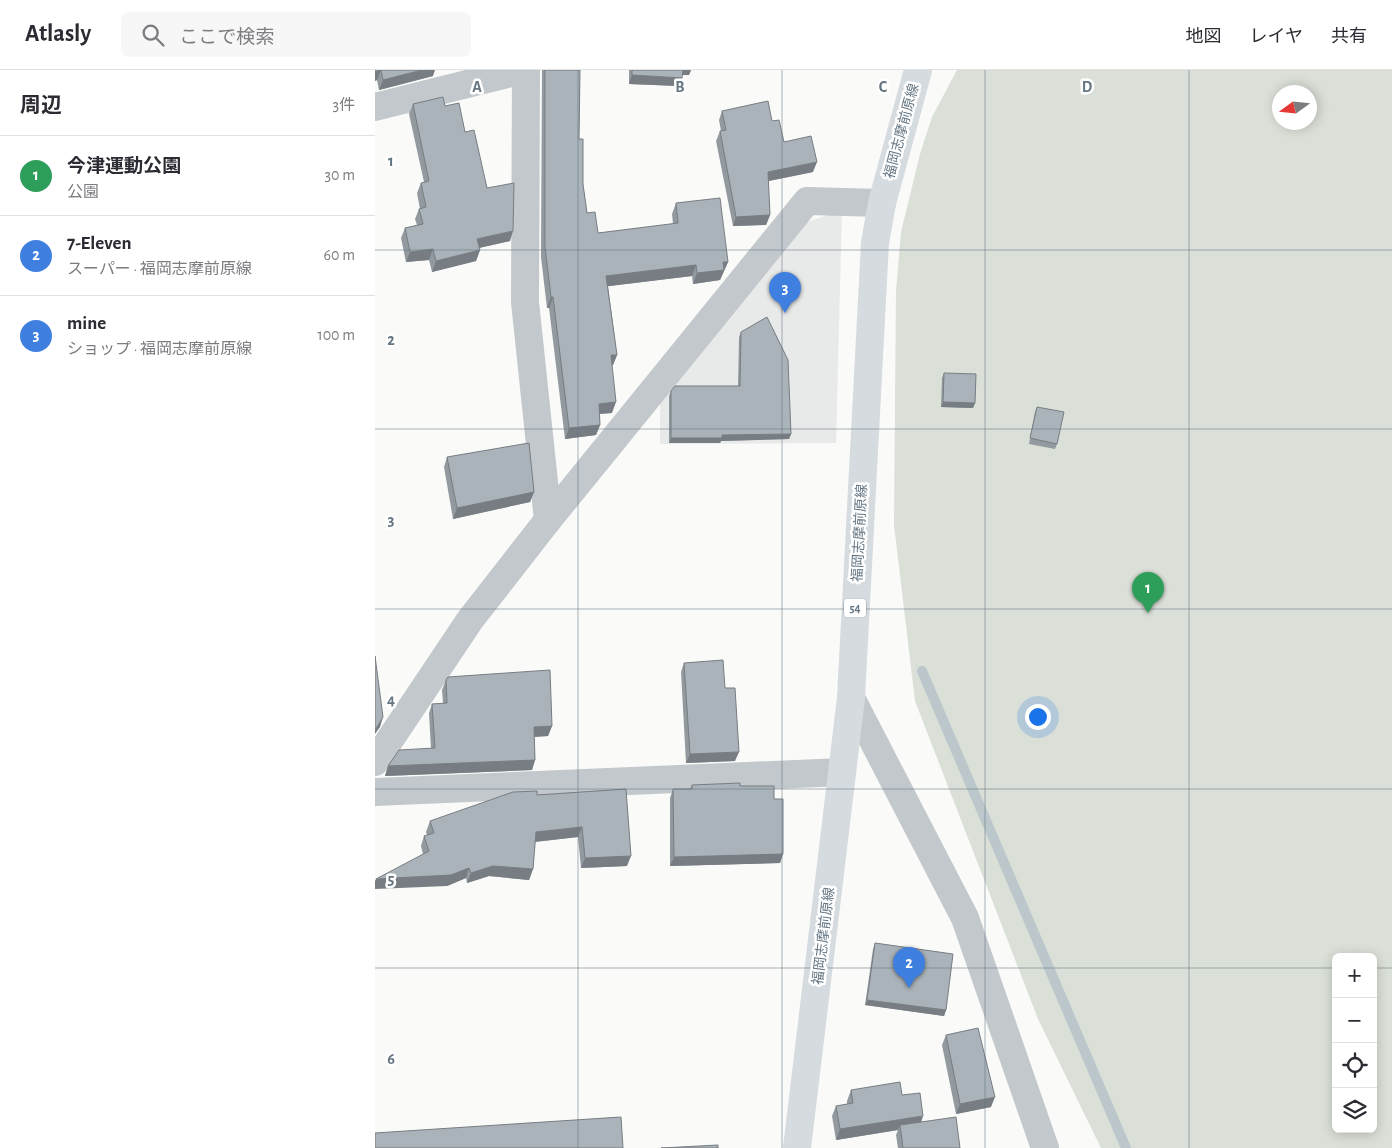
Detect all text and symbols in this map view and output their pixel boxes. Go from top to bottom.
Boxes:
search box [121,12,471,57]
icon: search [139,21,167,49]
text: Atlasly [25,22,91,46]
text: ここで検索 [179,28,274,47]
text: 地図 [1186,28,1222,46]
text: レイヤ [1250,28,1303,46]
text: 共有 [1331,28,1367,46]
text: A [472,79,482,95]
text: B [675,79,685,95]
text: C [879,79,888,95]
text: D [1082,79,1093,95]
street label: 福岡志摩前原線 [881,82,921,180]
north arrow [1272,85,1317,130]
text: 周辺 [20,95,62,116]
text: 3件 [332,97,355,113]
text: 1 [388,153,394,169]
text: 今津運動公園 [67,157,181,176]
text: 1 [33,167,39,183]
text: 30 m [325,167,355,183]
text: 公園 [67,184,99,200]
text: 7-Eleven [67,234,131,253]
text: 2 [32,247,40,263]
text: 60 m [324,247,355,263]
text: スーパー · 福岡志摩前原線 [67,261,252,277]
pin: 3 [769,272,801,313]
text: mine [67,314,106,333]
text: 3 [33,327,39,343]
text: 100 m [317,327,355,343]
text: 2 [387,332,395,348]
text: ショップ · 福岡志摩前原線 [67,341,252,357]
street label: 福岡志摩前原線 [848,484,870,582]
text: 3 [388,512,395,528]
pin: 1 [1132,572,1164,613]
road number: 54 [844,598,866,618]
text: 4 [387,692,395,708]
your location [1025,704,1051,730]
text: 5 [388,871,395,887]
street label: 福岡志摩前原線 [809,886,837,986]
pin: 2 [893,947,925,988]
map controls [1332,953,1377,1133]
button: + [1332,953,1377,998]
button: − [1332,998,1377,1043]
button: locate [1332,1043,1377,1088]
text: 6 [387,1051,395,1067]
button: layers [1332,1088,1377,1133]

